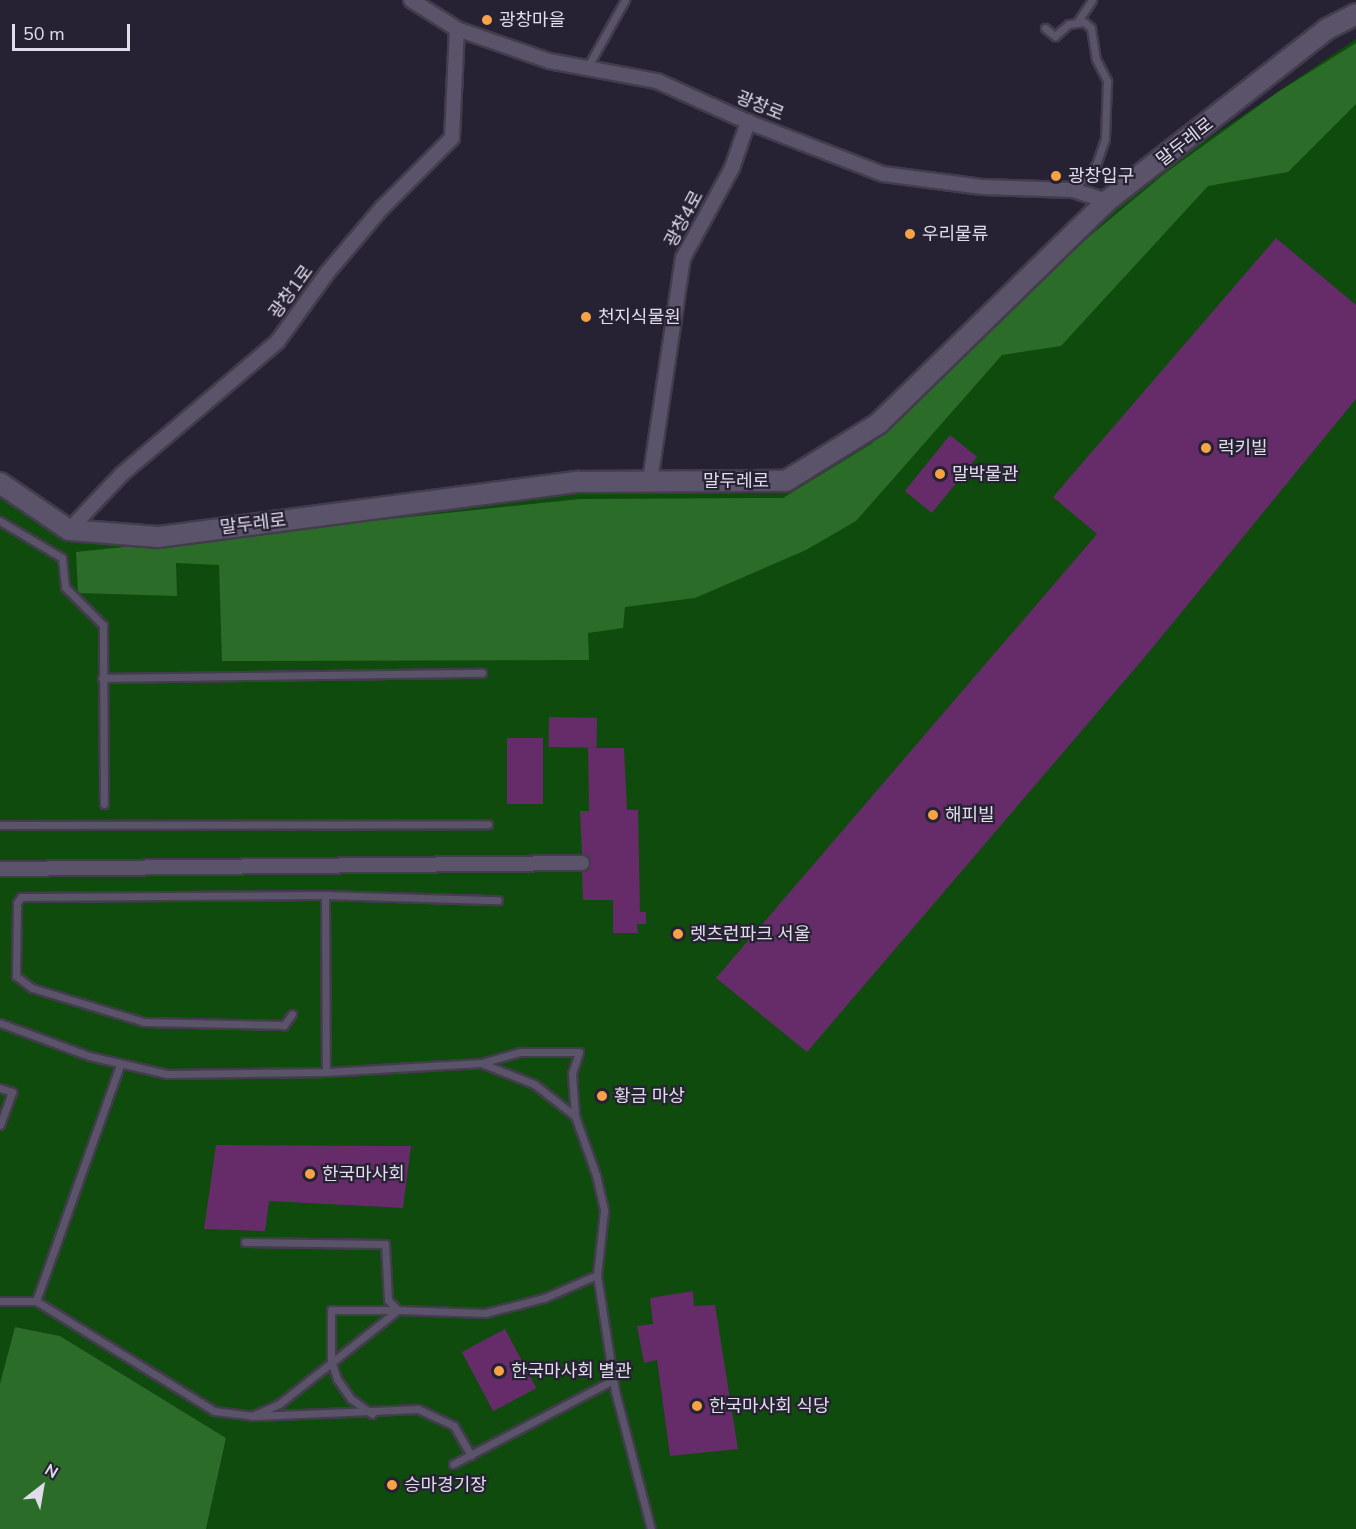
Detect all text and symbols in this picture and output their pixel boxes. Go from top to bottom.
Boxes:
place label: 광창마을 [499,9,565,31]
scale bar [15,12,134,50]
marker: 광창마을 [480,13,494,27]
text: 50 m [23,22,65,46]
street label: 광창로 [733,87,787,125]
street label: 말두레로 [1152,113,1218,171]
place label: 광창입구 [1068,165,1134,187]
marker: 광창입구 [1049,169,1063,183]
street label: 광창4로 [660,187,708,251]
place label: 우리물류 [922,223,988,245]
marker: 우리물류 [903,227,917,241]
street label: 광창1로 [264,261,318,323]
place label: 천지식물원 [598,306,681,328]
marker: 천지식물원 [579,310,593,324]
place label: 럭키빌 [1218,437,1268,459]
marker: 럭키빌 [1199,441,1213,455]
place label: 말박물관 [952,463,1018,485]
marker: 말박물관 [933,467,947,481]
street label: 말두레로 [703,470,769,492]
street label: 말두레로 [219,509,287,539]
place label: 해피빌 [945,804,995,826]
marker: 해피빌 [926,808,940,822]
place label: 렛츠런파크 서울 [690,923,811,945]
marker: 렛츠런파크 서울 [671,927,685,941]
place label: 황금 마상 [614,1085,685,1107]
marker: 황금 마상 [595,1089,609,1103]
place label: 한국마사회 [322,1163,405,1185]
marker: 한국마사회 [303,1167,317,1181]
place label: 한국마사회 별관 [511,1360,632,1382]
marker: 한국마사회 별관 [492,1364,506,1378]
place label: 한국마사회 식당 [709,1395,830,1417]
marker: 한국마사회 식당 [690,1399,704,1413]
north arrow [12,1457,72,1517]
text: N [40,1459,62,1484]
place label: 승마경기장 [404,1474,487,1496]
marker: 승마경기장 [385,1478,399,1492]

